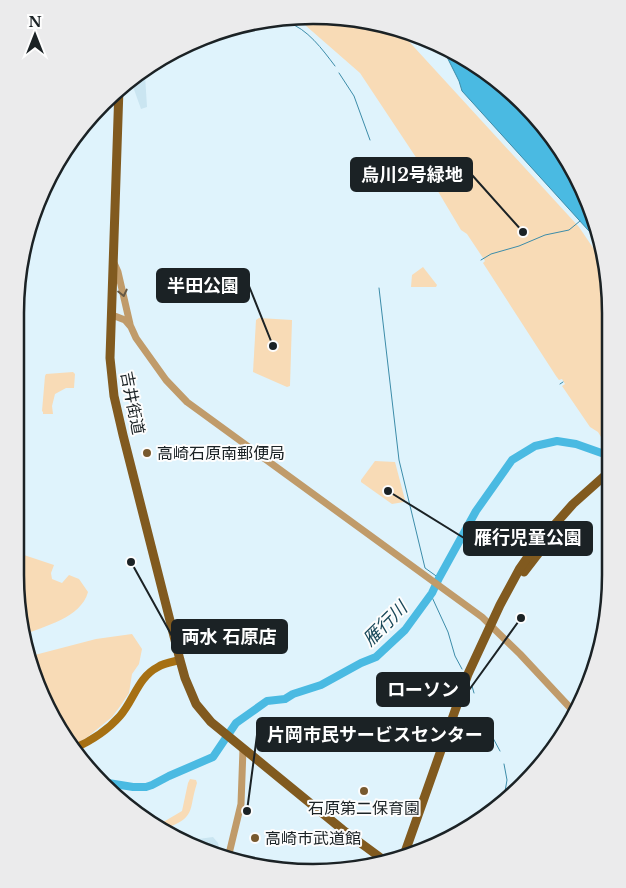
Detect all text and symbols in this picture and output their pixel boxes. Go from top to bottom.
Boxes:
north arrow [10,10,60,60]
text: N [28,13,42,31]
callout: 烏川2号緑地 [351,158,472,191]
text: 烏川2号緑地 [361,164,463,186]
callout: 半田公園 [157,269,249,302]
text: 半田公園 [167,275,239,297]
one-way arrow [117,289,128,298]
street label: 吉井街道 [117,370,149,436]
place label: 高崎石原南郵便局 [157,443,285,463]
marker: 高崎石原南郵便局 [141,447,153,459]
callout: 雁行児童公園 [464,522,592,555]
text: 雁行児童公園 [474,527,582,549]
water label: 雁行川 [358,596,413,651]
callout: 両水 石原店 [172,620,287,653]
text: 両水 石原店 [182,626,276,648]
callout: ローソン [377,673,469,706]
text: ローソン [387,679,459,701]
callout: 片岡市民サービスセンター [257,718,493,751]
text: 片岡市民サービスセンター [267,724,483,746]
marker: 石原第二保育園 [358,785,370,797]
place label: 石原第二保育園 [308,798,420,818]
place label: 高崎市武道館 [265,828,361,848]
marker: 高崎市武道館 [249,832,261,844]

